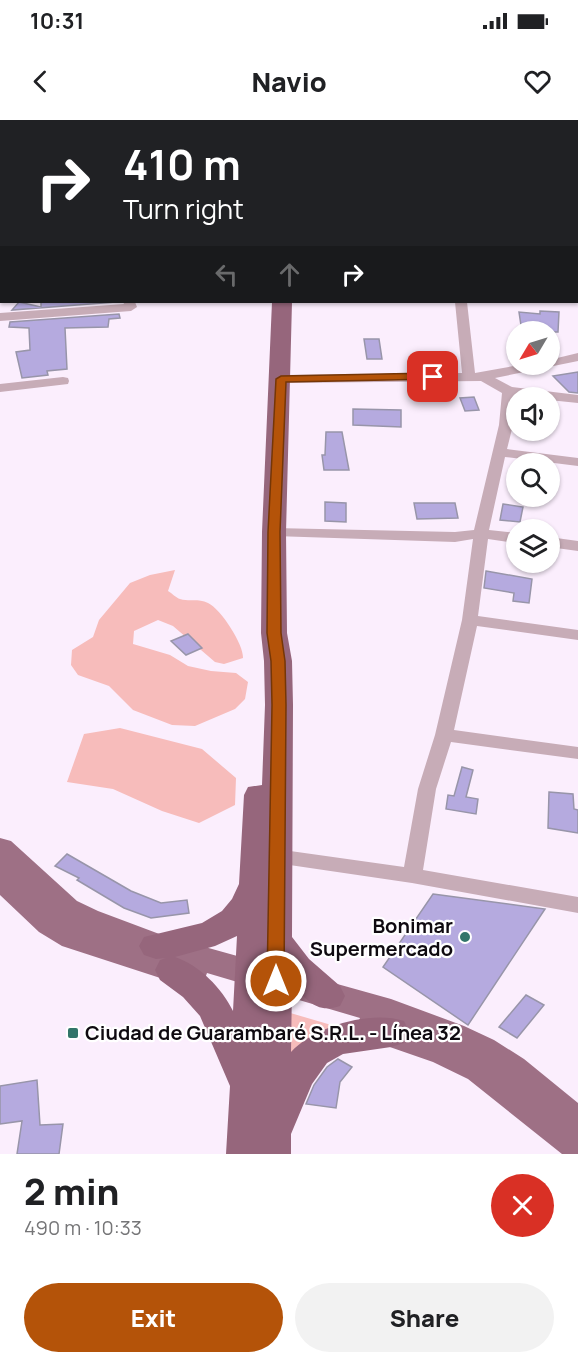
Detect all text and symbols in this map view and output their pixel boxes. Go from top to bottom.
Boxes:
text: 10:31 [30,6,84,36]
text: Navio [251,63,327,100]
icon: back [24,65,57,98]
icon: heart [521,65,554,98]
text: 410 m [123,135,241,193]
icon: right [24,144,102,222]
text: Turn right [123,190,244,227]
icon: left [210,258,243,291]
icon: ahead [273,258,306,291]
icon: right [336,258,369,291]
north arrow [506,321,560,375]
map controls [506,321,560,573]
pin [407,351,458,402]
icon: arrive [416,360,449,393]
button: sound [506,387,560,441]
button: search [506,453,560,507]
button: layers [506,519,560,573]
place label: Bonimar Supermercado [310,912,453,962]
marker: Bonimar Supermercado [458,930,472,944]
position arrow [244,949,308,1013]
place label: Ciudad de Guarambaré S.R.L. - Línea 32 [85,1019,461,1046]
marker: Ciudad de Guarambaré S.R.L. - Línea 32 [66,1026,80,1040]
text: 2 min [24,1167,119,1216]
button: close [491,1174,554,1237]
text: 490 m · 10:33 [24,1214,142,1241]
button: Exit [24,1283,283,1352]
button: Share [295,1283,554,1352]

